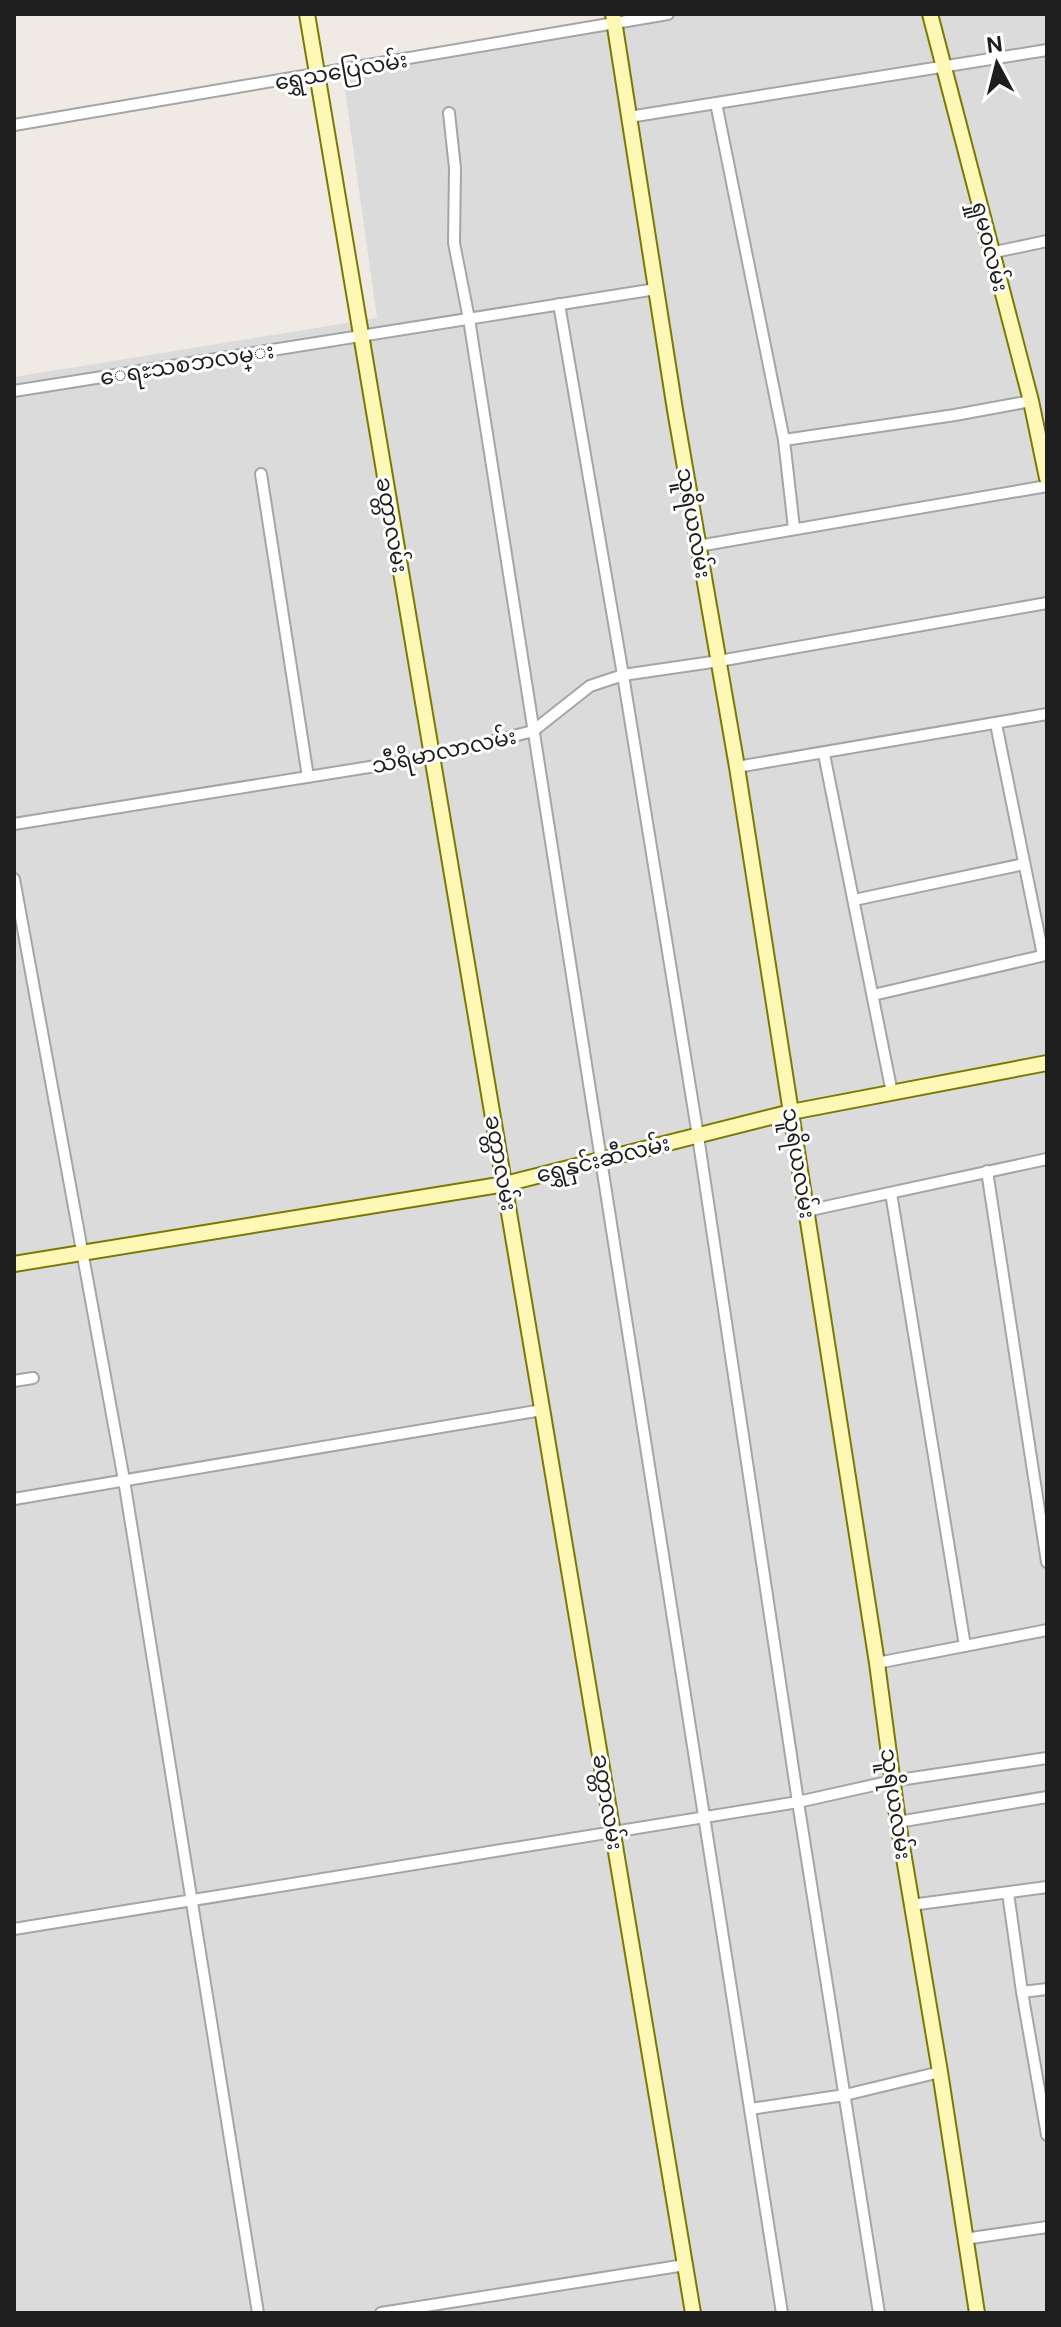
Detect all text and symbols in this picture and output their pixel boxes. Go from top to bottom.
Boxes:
north arrow [957,24,1037,104]
text: N [985,29,1004,60]
street label: ရွှေသပြေလမ်း [272,44,410,100]
street label: ရှုမဝလမ်း [962,197,1016,296]
street label: ေရႊသစၥာလမ္း [98,336,277,395]
street label: သူရိယလမ်း [667,465,719,581]
street label: ခတ္တာလမ်း [366,475,416,576]
street label: သီရိမာလာလမ်း [369,721,519,783]
street label: သူရိယလမ်း [773,1105,823,1221]
street label: ခတ္တာလမ်း [475,1113,525,1214]
street label: ရွှေနှင်းဆီလမ်း [533,1127,673,1193]
street label: သူရိယလမ်း [871,1746,919,1862]
street label: ခတ္တာလမ်း [583,1752,631,1853]

